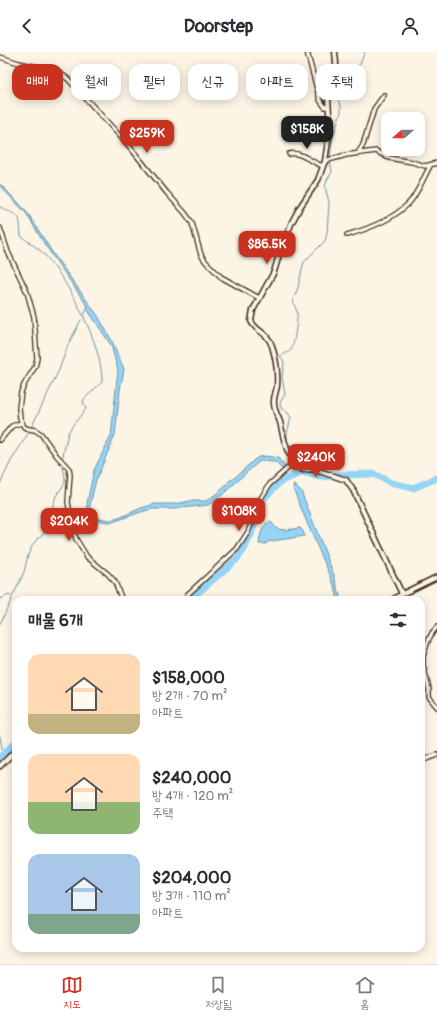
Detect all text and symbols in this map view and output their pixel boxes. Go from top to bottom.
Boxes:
icon: back [16,15,38,37]
text: Doorstep [184,15,253,38]
icon: person [399,15,421,37]
chip: 매매 [12,64,63,100]
chip: 월세 [71,64,121,100]
chip: 필터 [129,64,180,100]
chip: 신규 [188,64,238,100]
chip: 아파트 [246,64,308,100]
chip: 주택 [316,64,366,100]
north arrow [381,112,425,156]
map controls [381,112,425,156]
pin: $158K [279,116,335,150]
pin: $259K [119,120,175,154]
text: $158K [290,121,324,137]
text: $259K [129,125,165,141]
pin: $86.5K [234,231,300,265]
text: $86.5K [248,236,286,252]
pin: $240K [288,444,344,478]
text: $240K [297,449,335,465]
pin: $108K [211,498,267,532]
text: $108K [221,503,257,519]
pin: $204K [41,508,97,542]
text: $204K [50,513,88,529]
icon: filters [387,609,409,631]
text: 매물 6개 [28,610,83,631]
text: $158,000 [152,667,225,688]
icon: home [60,670,108,718]
text: 방 2개 · 70 m² [152,688,227,704]
text: 아파트 [152,705,183,721]
text: $240,000 [152,767,231,788]
icon: home [60,770,108,818]
text: 방 4개 · 120 m² [152,788,233,804]
text: 주택 [152,805,173,821]
text: $204,000 [152,867,231,888]
icon: home [60,870,108,918]
text: 방 3개 · 110 m² [152,888,231,904]
text: 아파트 [152,905,183,921]
tab: 지도 [61,974,83,1012]
tab: 저장됨 [205,974,232,1012]
tab: 홈 [354,974,376,1012]

